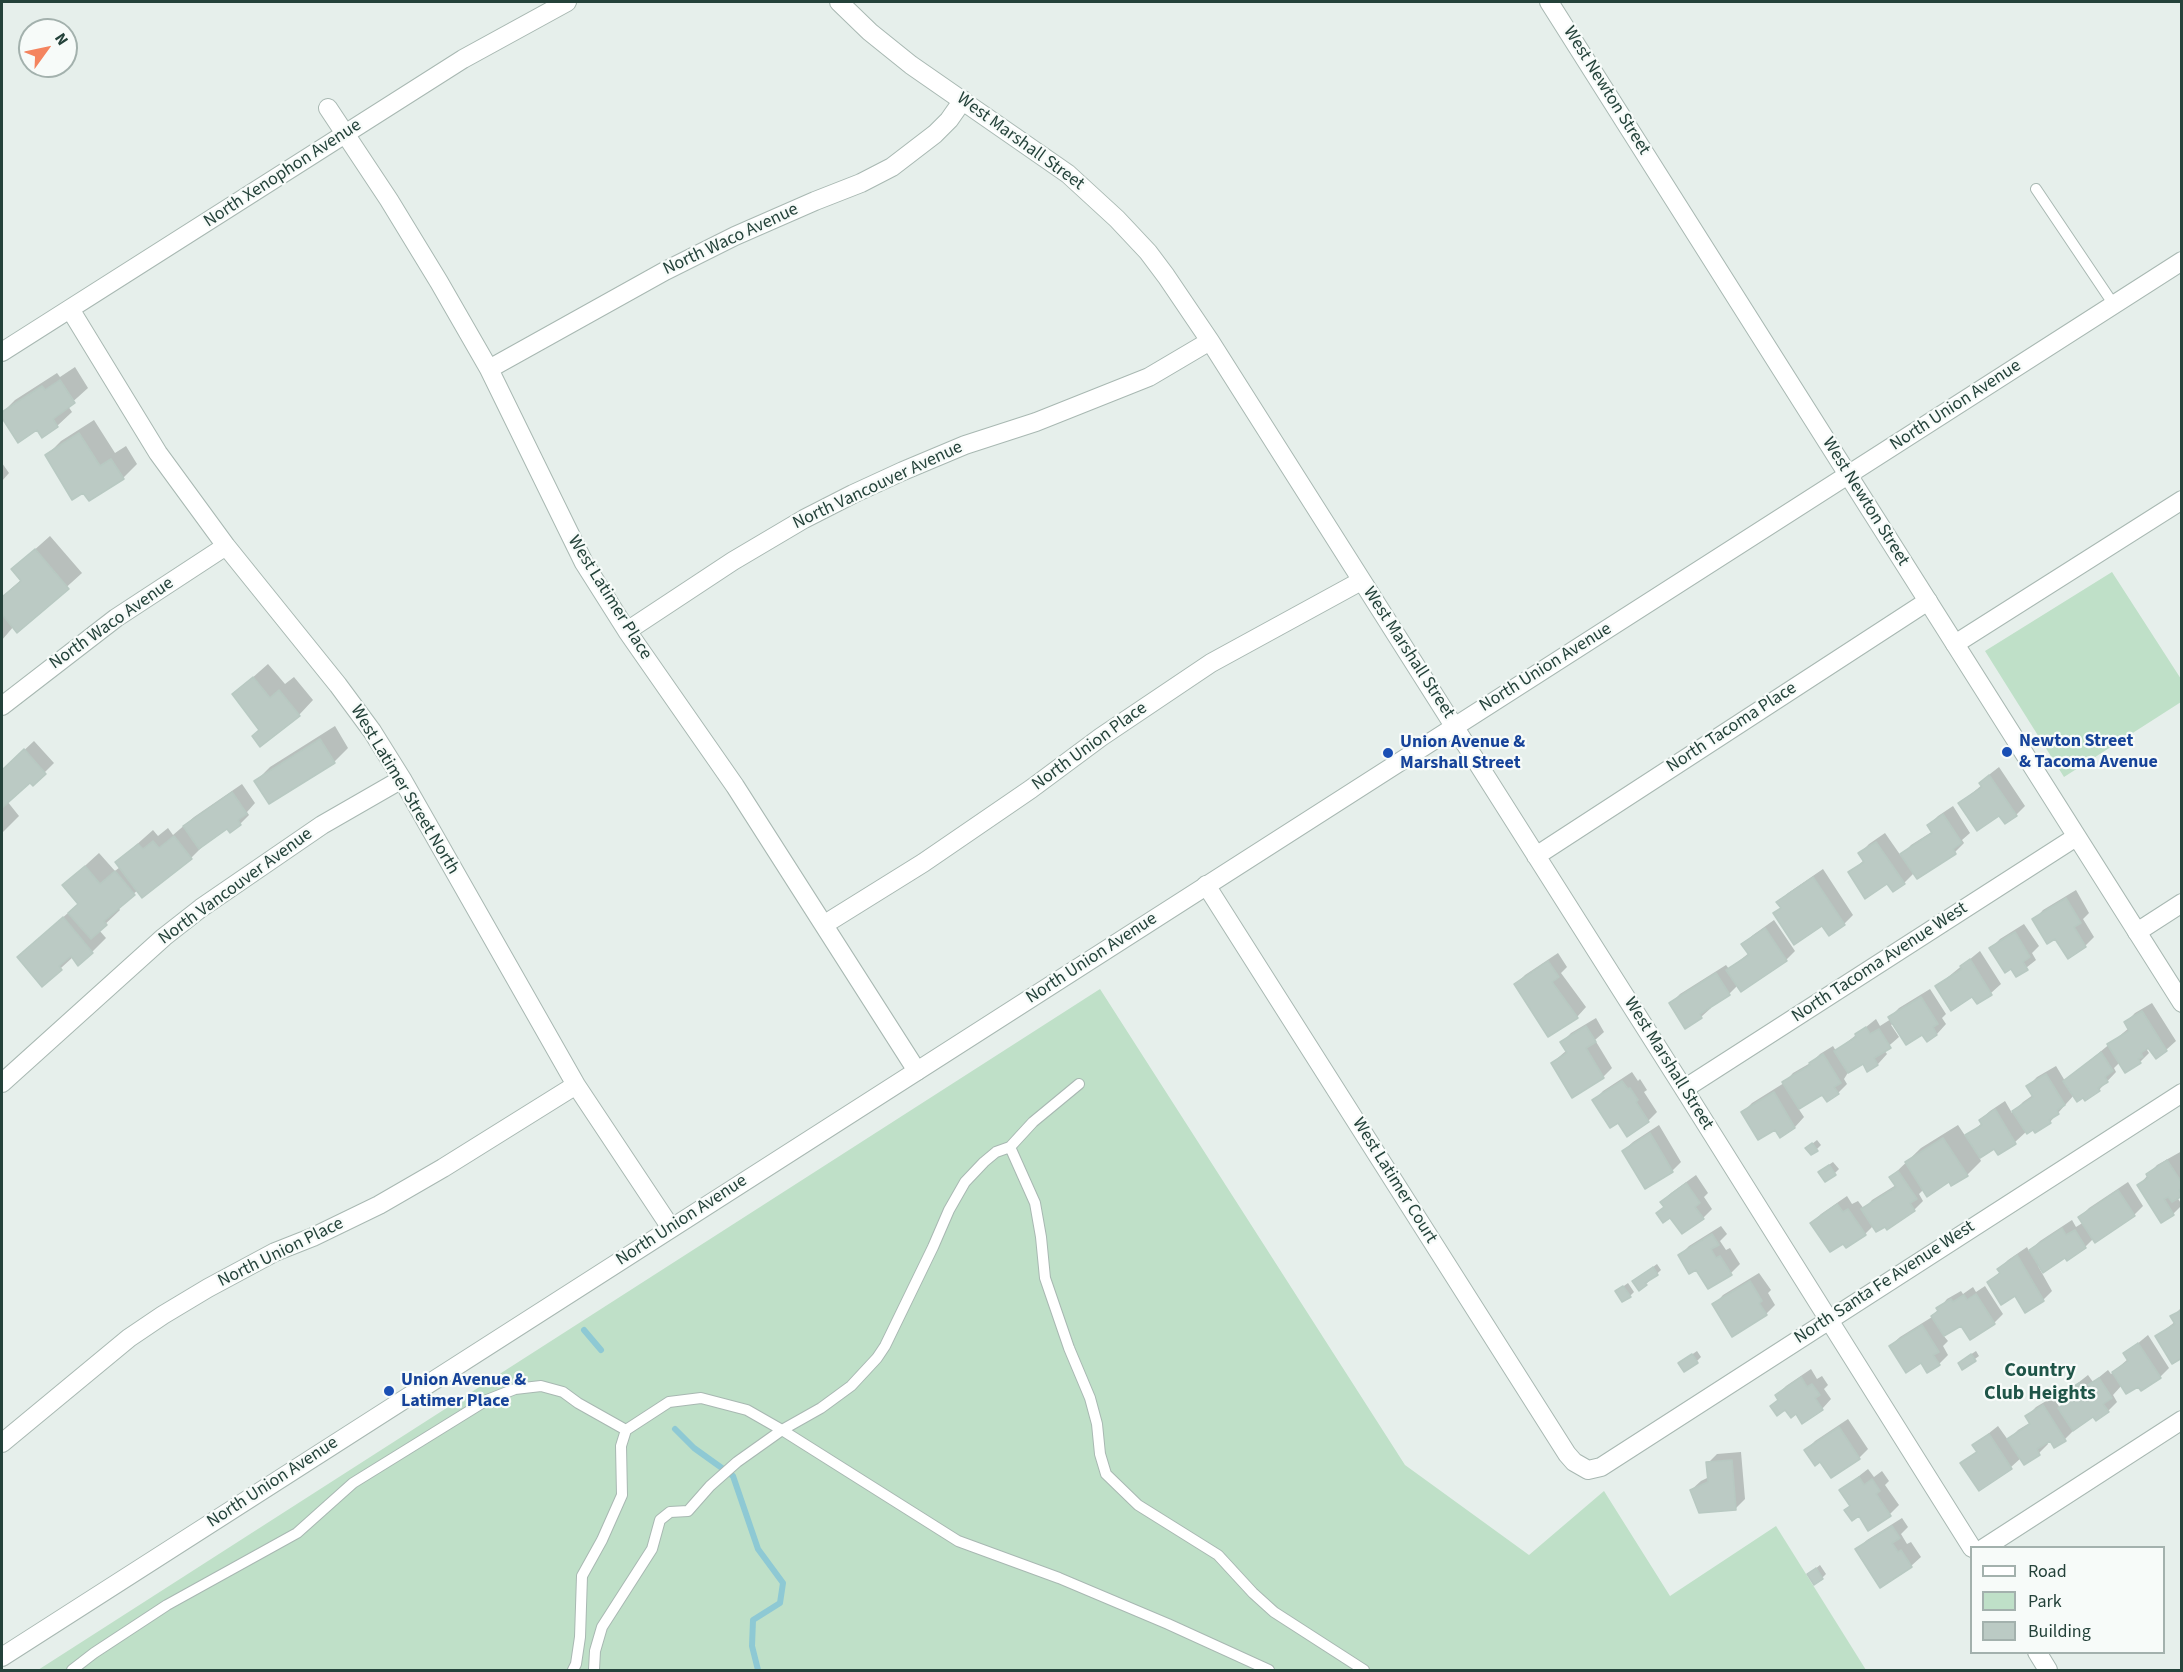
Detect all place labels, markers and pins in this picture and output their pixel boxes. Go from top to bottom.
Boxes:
place label: Newton Street & Tacoma Avenue [2019,731,2158,774]
place label: Union Avenue & Marshall Street [1400,732,1525,774]
marker: Newton Street & Tacoma Avenue [2000,745,2014,759]
marker: Union Avenue & Marshall Street [1381,746,1395,760]
place label: Union Avenue & Latimer Place [401,1370,526,1412]
marker: Union Avenue & Latimer Place [382,1384,396,1398]

